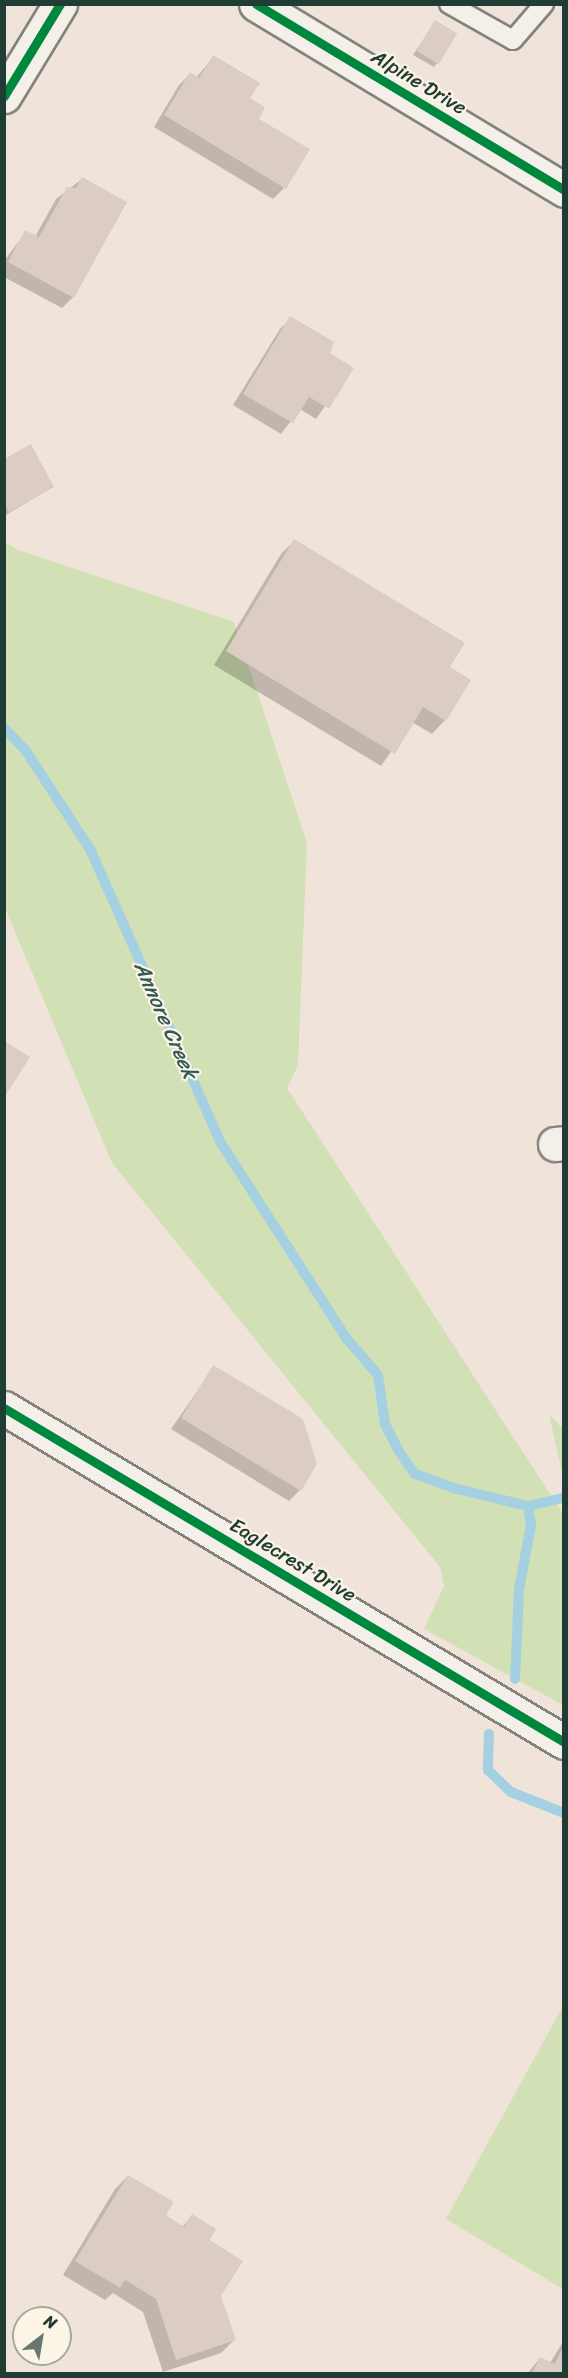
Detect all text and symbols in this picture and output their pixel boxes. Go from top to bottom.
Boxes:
street label: Alpine Drive [367,44,471,120]
water label: Annore Creek [129,957,203,1083]
street label: Eaglecrest Drive [226,1513,360,1607]
north arrow [12,2306,72,2366]
text: N [38,2307,63,2337]

